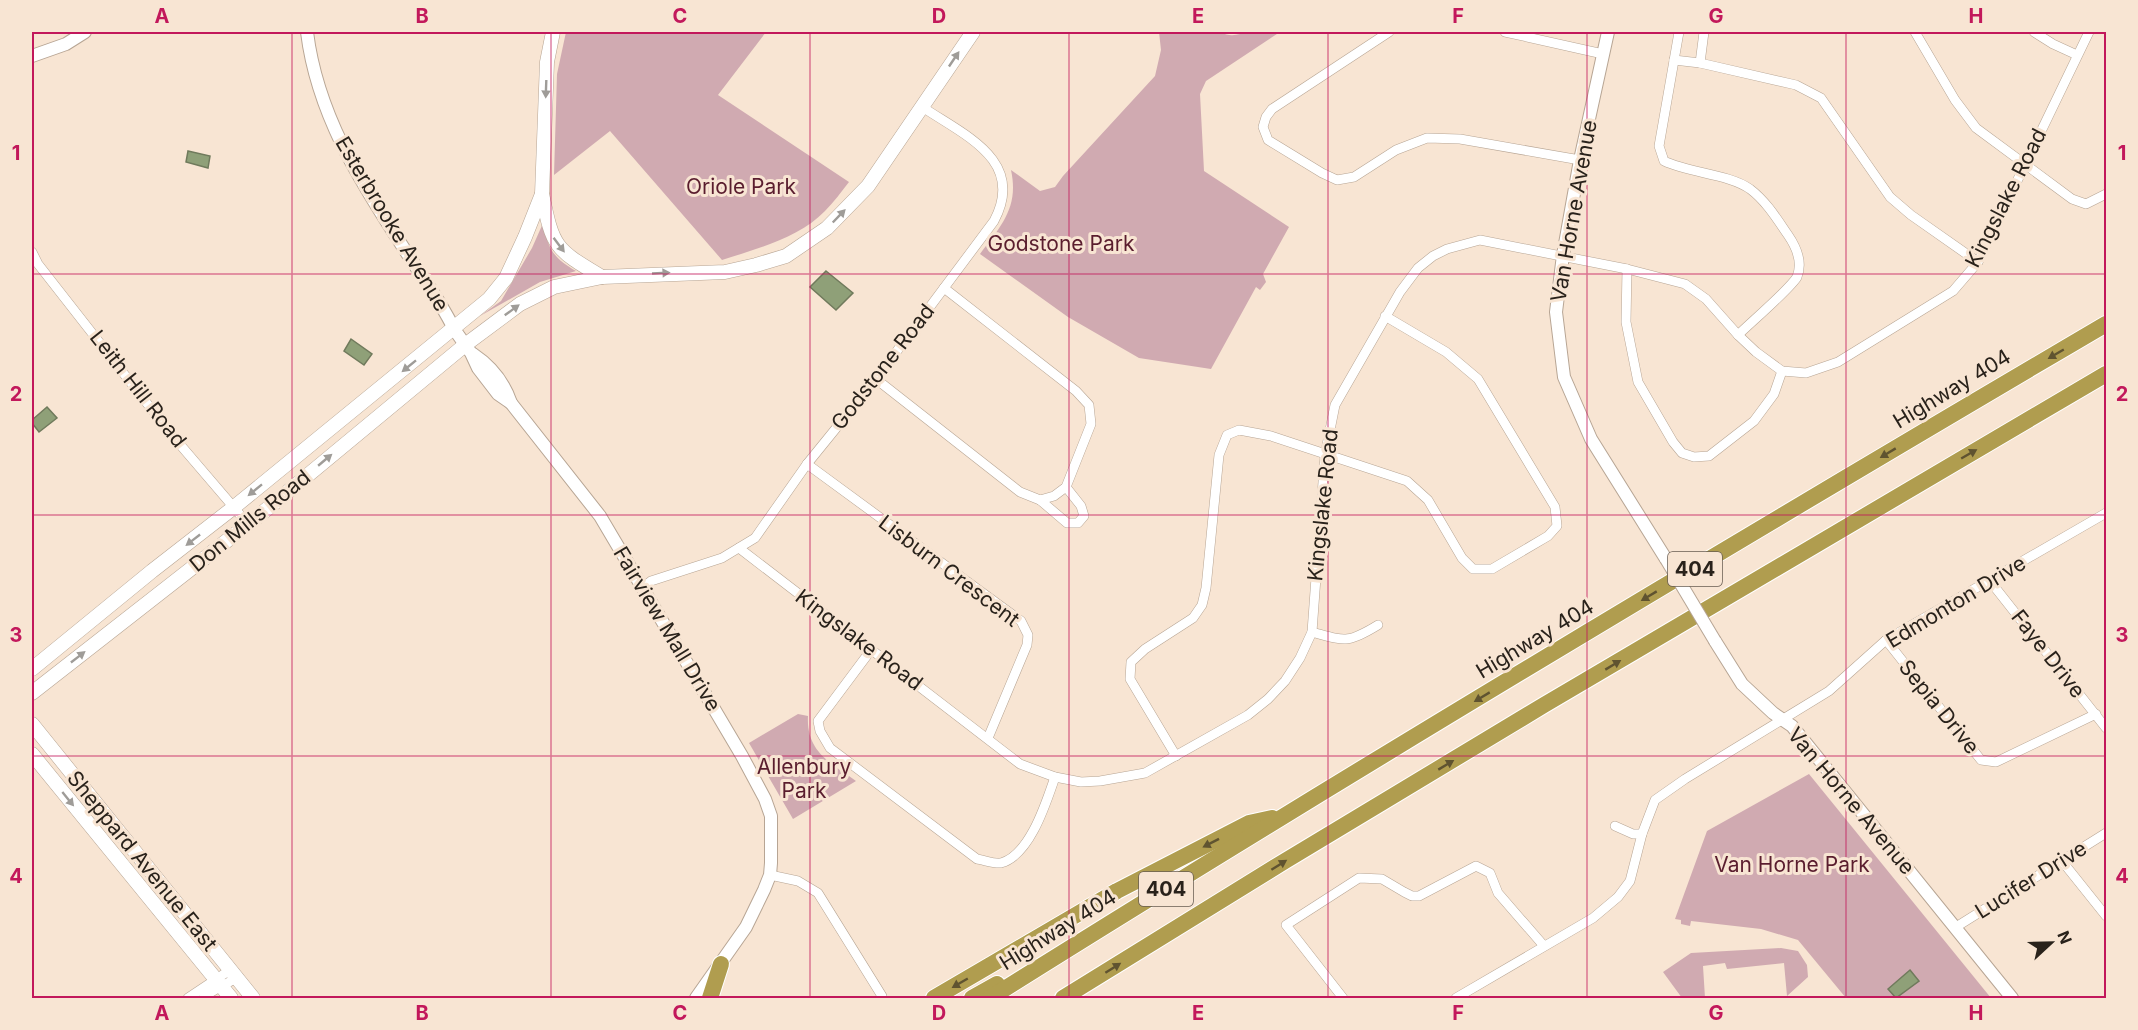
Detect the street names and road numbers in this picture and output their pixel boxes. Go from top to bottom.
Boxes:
street label: Van Horne Avenue [1545,118,1602,304]
street label: Kingslake Road [1960,124,2051,271]
street label: Esterbrooke Avenue [330,132,454,316]
street label: Godstone Road [826,299,939,435]
street label: Leith Hill Road [85,325,192,452]
street label: Highway 404 [1888,344,2015,433]
street label: Kingslake Road [1302,428,1343,582]
street label: Don Mills Road [184,464,315,577]
street label: Lisburn Crescent [874,510,1025,632]
street label: Fairview Mall Drive [608,542,727,716]
street label: Edmonton Drive [1881,550,2030,653]
road number: 404 [1668,552,1722,586]
street label: Kingslake Road [791,584,928,696]
street label: Highway 404 [1471,594,1598,683]
street label: Faye Drive [2006,605,2091,703]
street label: Sepia Drive [1894,655,1985,759]
street label: Van Horne Avenue [1783,722,1920,879]
street label: Sheppard Avenue East [62,766,223,956]
street label: Lucifer Drive [1970,835,2091,924]
road number: 404 [1139,872,1193,906]
street label: Highway 404 [995,884,1121,975]

